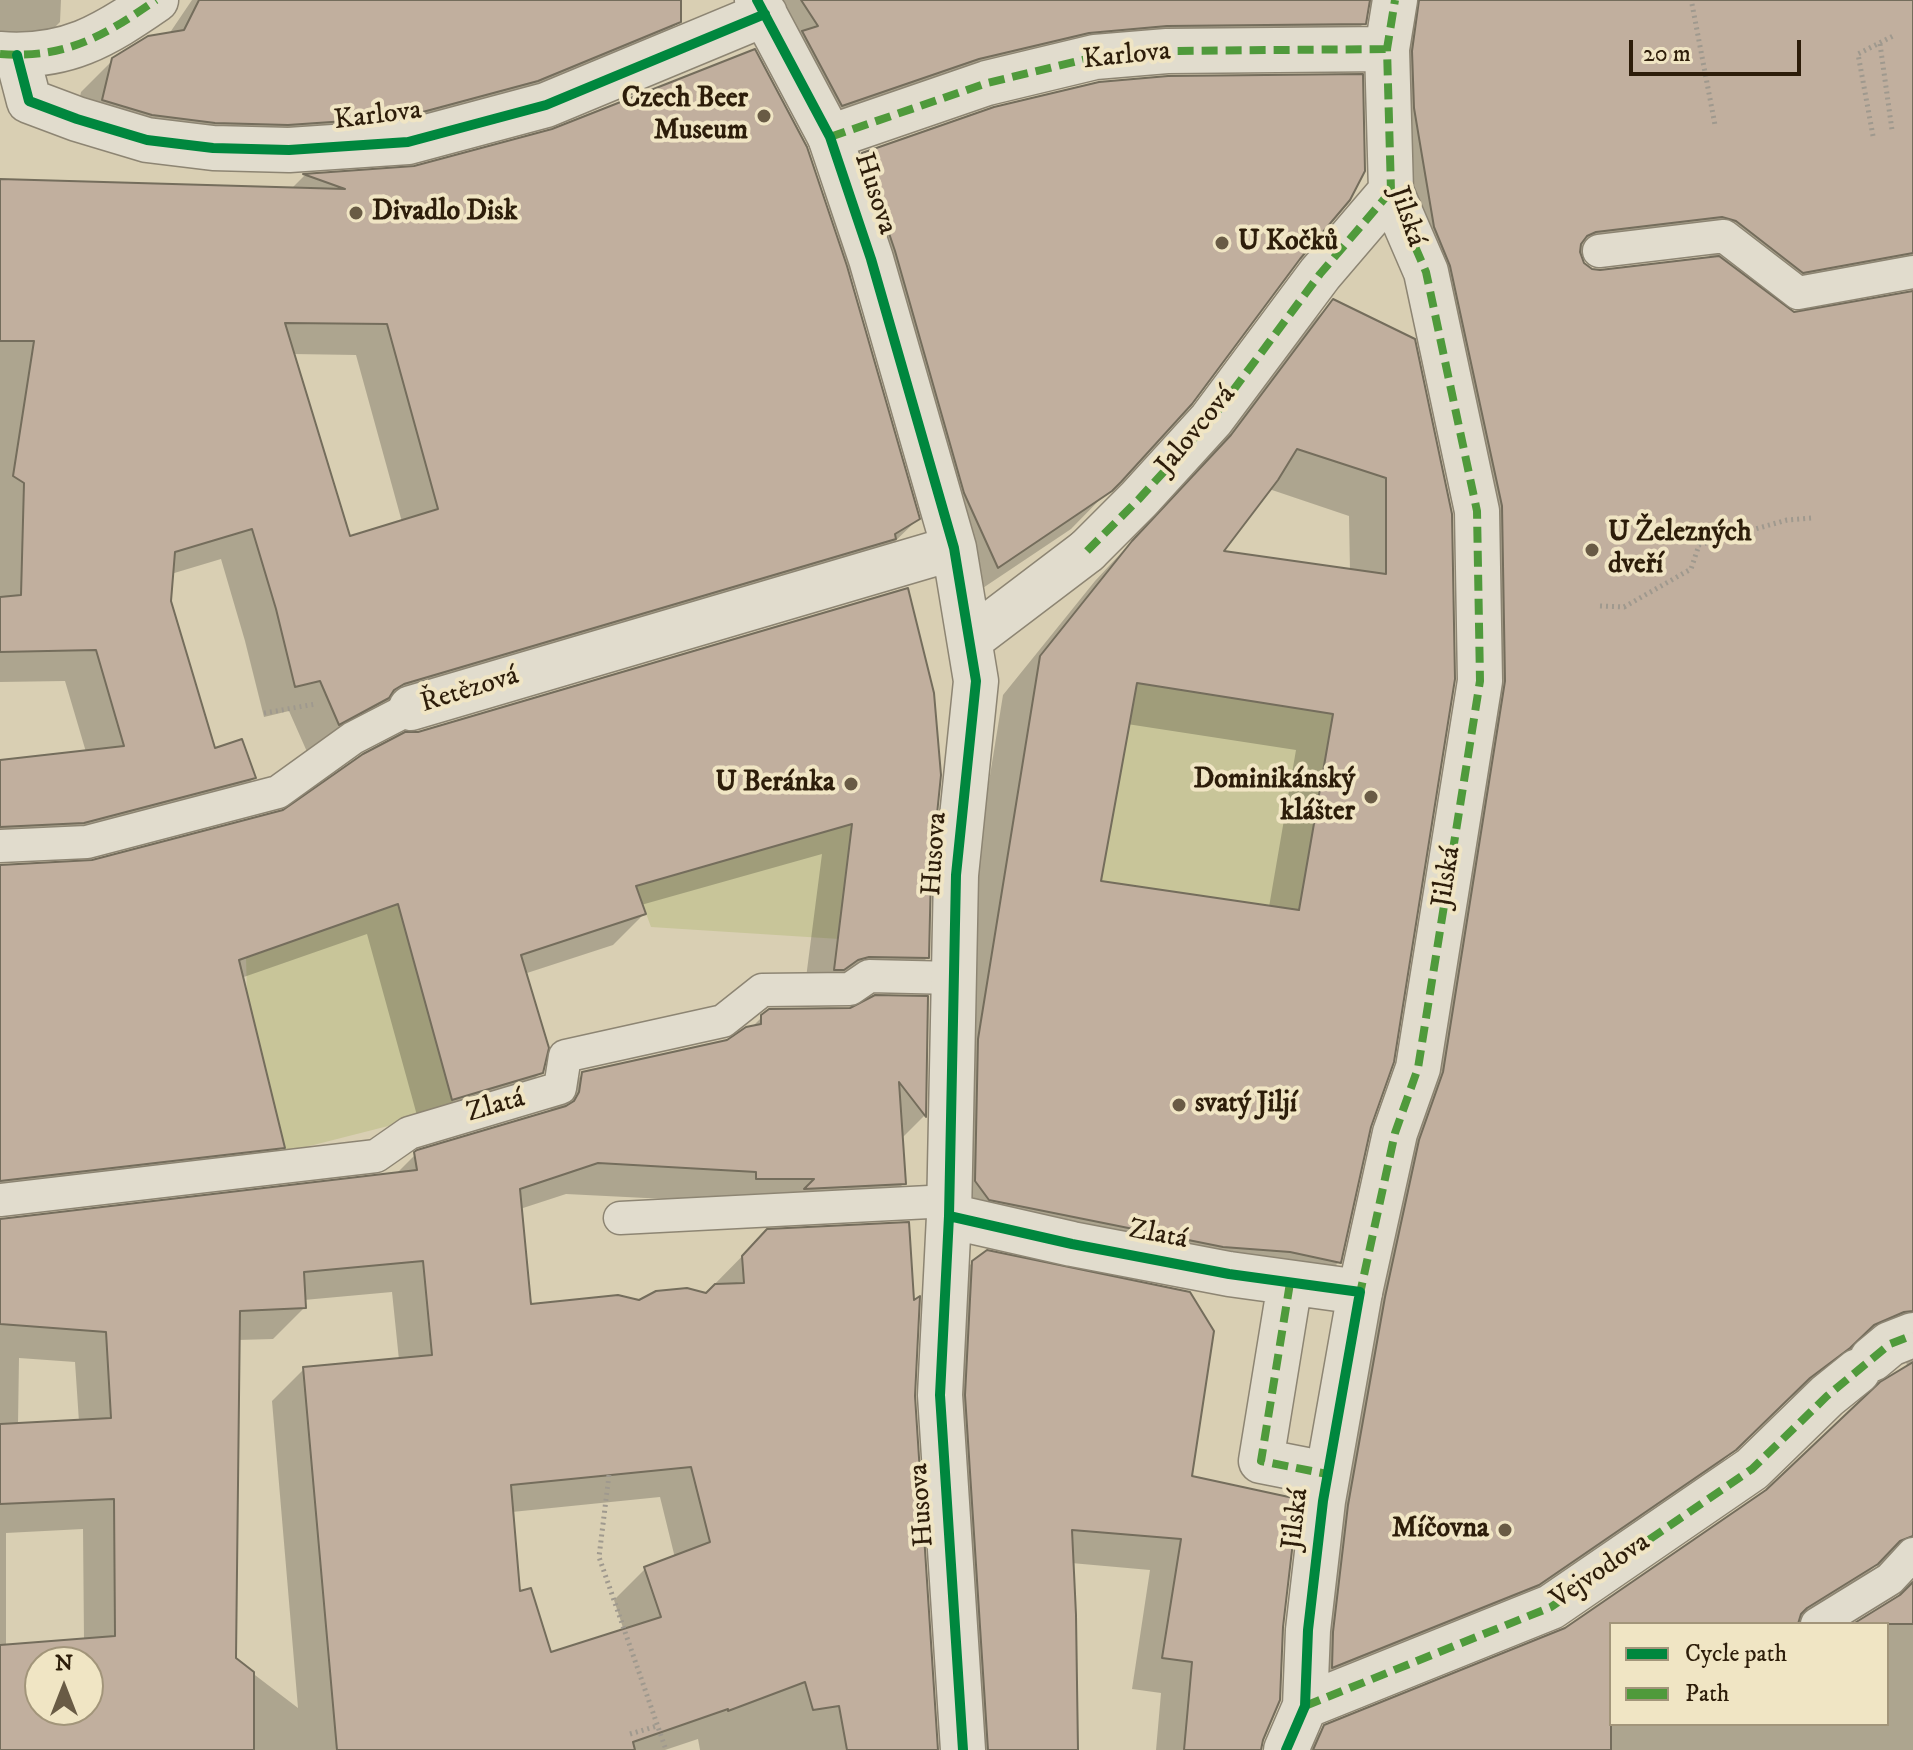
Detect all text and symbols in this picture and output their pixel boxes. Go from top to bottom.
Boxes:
scale bar [1633,24,1805,74]
street label: Karlova [1081,36,1173,78]
text: 20 m [1643,39,1691,69]
place label: Czech Beer Museum [622,83,748,149]
street label: Karlova [332,95,424,139]
marker: Czech Beer Museum [755,107,773,125]
street label: Husova [845,149,903,239]
street label: Jilská [1380,183,1432,251]
place label: Divadlo Disk [372,196,518,230]
marker: Divadlo Disk [347,204,365,222]
place label: U Kočků [1238,226,1338,260]
marker: U Kočků [1213,234,1231,252]
street label: Jalovcová [1150,379,1244,483]
place label: U Železných dveří [1608,517,1752,583]
marker: U Železných dveří [1583,541,1601,559]
street label: Řetězová [417,660,523,722]
place label: Dominikánský klášter [1193,764,1355,830]
place label: U Beránka [715,767,835,801]
marker: U Beránka [842,775,860,793]
marker: Dominikánský klášter [1362,788,1380,806]
street label: Husova [916,811,956,897]
street label: Jilská [1427,844,1469,910]
street label: Zlatá [463,1083,529,1131]
place label: svatý Jiljí [1195,1088,1297,1122]
marker: svatý Jiljí [1170,1096,1188,1114]
street label: Zlatá [1126,1214,1190,1258]
street label: Husova [903,1462,943,1548]
street label: Jilská [1277,1487,1317,1551]
place label: Míčovna [1392,1513,1489,1547]
marker: Míčovna [1496,1521,1514,1539]
street label: Vejvodova [1545,1527,1657,1617]
legend [1609,1622,1889,1726]
text: Cycle path [1685,1639,1787,1669]
north arrow [24,1646,104,1726]
text: N [55,1650,73,1677]
text: Path [1685,1679,1729,1709]

